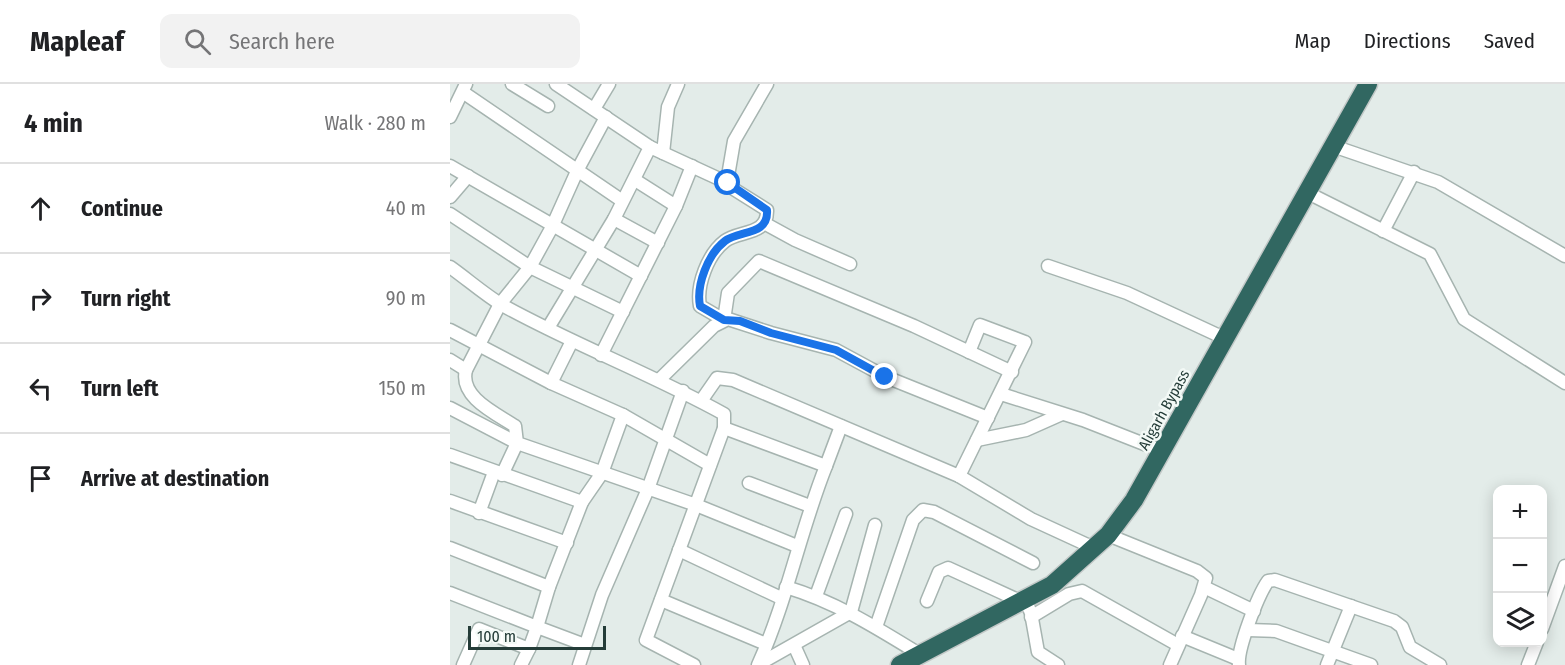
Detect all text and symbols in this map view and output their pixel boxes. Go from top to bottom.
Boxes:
search box [160,14,580,68]
text: Mapleaf [30,25,124,58]
icon: search [181,25,214,58]
text: Search here [229,28,335,55]
text: Map [1294,28,1331,54]
text: Directions [1364,28,1451,54]
text: Saved [1484,28,1535,54]
text: 4 min [24,108,83,139]
text: Walk · 280 m [324,111,426,135]
route start [714,169,740,195]
icon: ahead [24,192,57,225]
text: Continue [81,195,163,222]
text: 40 m [386,196,426,220]
icon: right [24,282,57,315]
text: Turn right [81,285,170,312]
text: 90 m [386,286,426,310]
route end [871,363,897,389]
street label: Aligarh Bypass [1135,367,1193,453]
icon: left [24,372,57,405]
text: Turn left [81,375,159,402]
text: 150 m [379,376,426,400]
icon: arrive [24,462,57,495]
text: Arrive at destination [81,465,269,492]
map controls [1493,485,1547,647]
button: + [1493,485,1547,539]
button: − [1493,539,1547,593]
button: layers [1493,593,1547,647]
scale bar [468,623,606,650]
text: 100 m [477,627,516,646]

